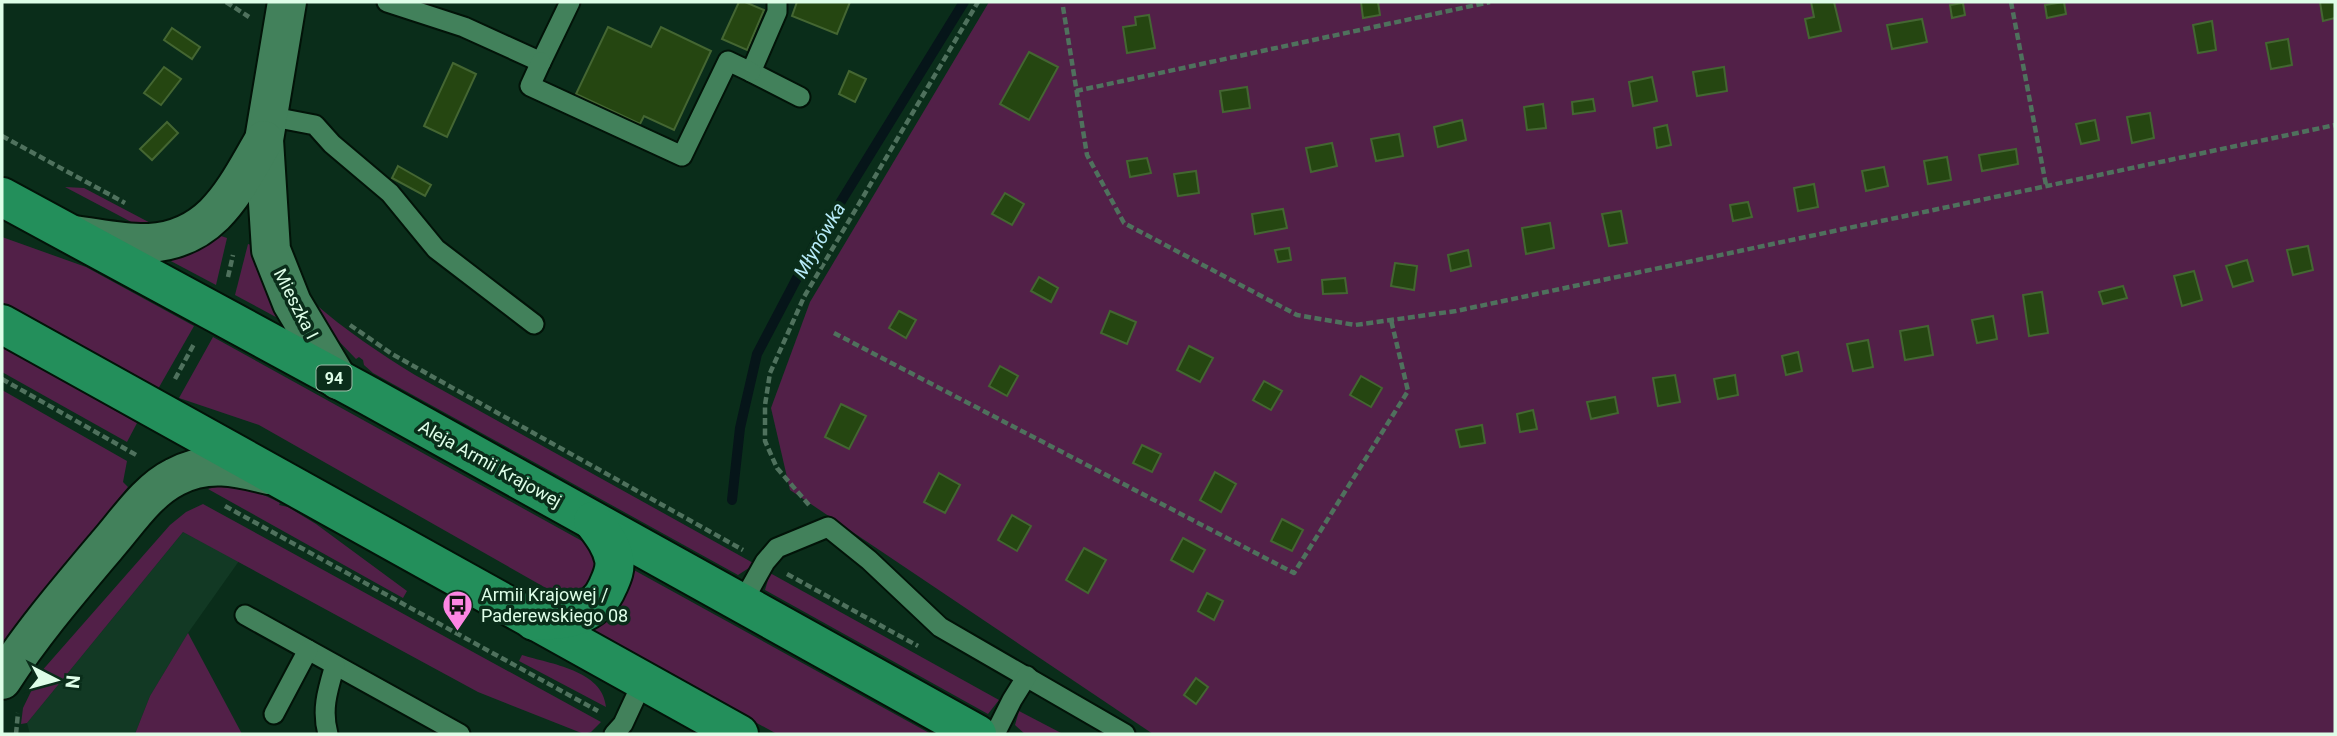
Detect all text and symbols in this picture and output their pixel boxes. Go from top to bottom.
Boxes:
water label: Młynówka [789,198,850,282]
street label: Mieszka I [270,265,323,342]
road number: 94 [316,366,352,390]
street label: Aleja Armii Krajowej [415,416,565,511]
place label: Armii Krajowej / Paderewskiego 08 [481,584,628,626]
bus stop icon: Armii Krajowej / Paderewskiego 08 [441,588,475,632]
north arrow [21,645,91,715]
text: N [60,674,85,690]

